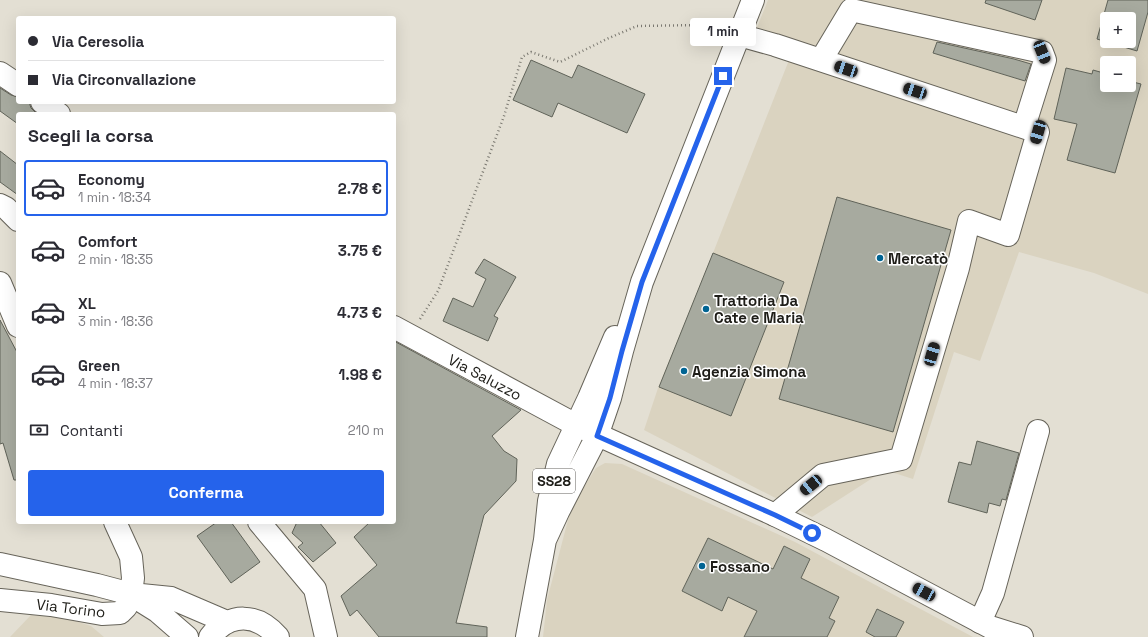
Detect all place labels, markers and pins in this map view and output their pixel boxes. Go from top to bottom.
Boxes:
place label: Mercatò [888,249,948,268]
marker: Mercatò [875,253,885,263]
place label: Trattoria Da Cate e Maria [714,291,804,327]
marker: Trattoria Da Cate e Maria [701,304,711,314]
place label: Agenzia Simona [692,362,807,381]
marker: Agenzia Simona [679,366,689,376]
place label: Fossano [710,557,770,576]
marker: Fossano [697,561,707,571]

